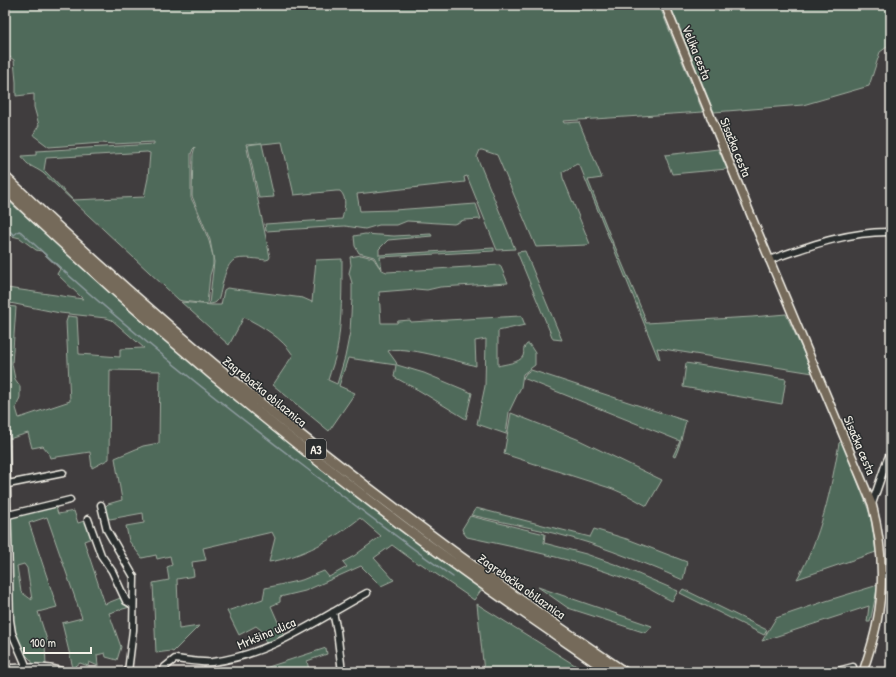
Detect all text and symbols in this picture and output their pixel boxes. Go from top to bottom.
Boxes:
street label: Velika cesta [678,22,716,82]
street label: Sisačka cesta [716,115,756,179]
street label: Zagrebačka obilaznica [219,352,311,430]
street label: Sisačka cesta [840,413,880,477]
road number: A3 [306,439,326,459]
street label: Zagrebačka obilaznica [475,549,569,623]
street label: Mrkšina ulica [234,613,298,653]
scale bar [24,629,91,655]
text: 100 m [30,634,56,651]

